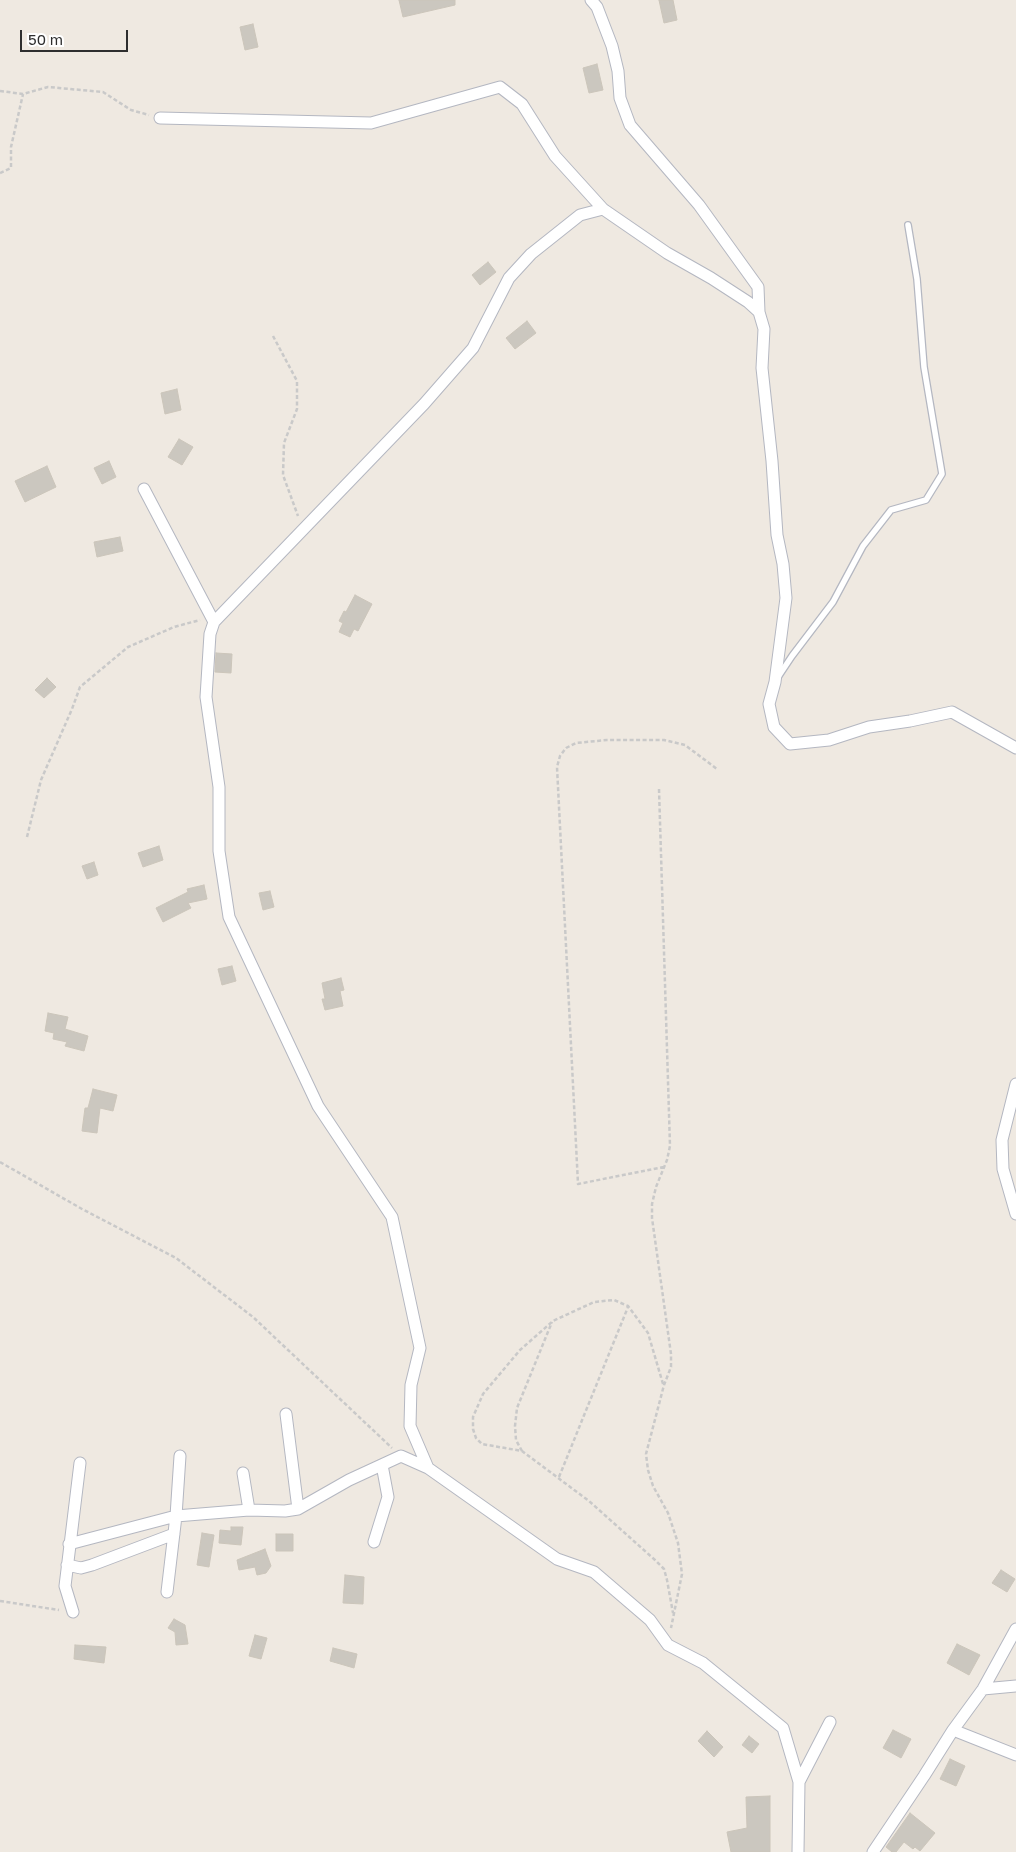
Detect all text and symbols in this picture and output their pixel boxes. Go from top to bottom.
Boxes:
scale bar [22,20,130,52]
text: 50 m [28,30,63,48]

